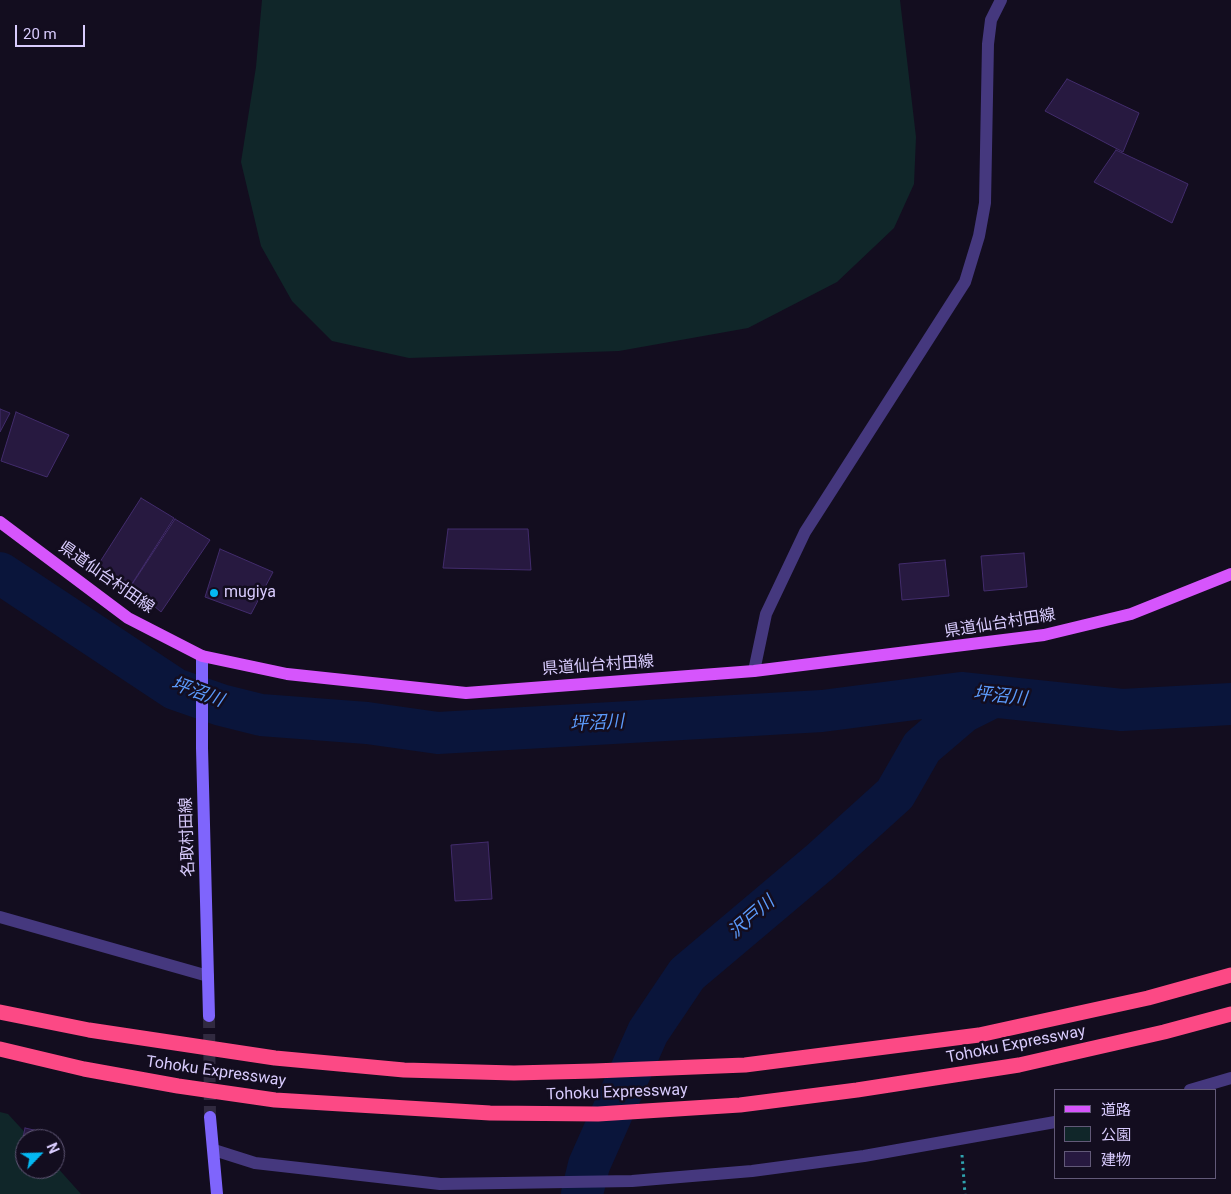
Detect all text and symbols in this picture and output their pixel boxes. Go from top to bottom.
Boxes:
scale bar [18,15,88,47]
text: 20 m [23,25,57,43]
street label: 県道仙台村田線 [55,538,157,618]
place label: mugiya [224,583,276,603]
marker: mugiya [208,587,220,599]
street label: 県道仙台村田線 [943,606,1057,642]
street label: 県道仙台村田線 [541,653,655,679]
water label: 坪沼川 [168,674,226,712]
water label: 坪沼川 [972,683,1028,711]
water label: 坪沼川 [569,712,625,736]
street label: 名取村田線 [177,797,199,877]
water label: 沢戸川 [725,892,779,944]
street label: Tohoku Expressway [945,1022,1087,1068]
street label: Tohoku Expressway [145,1053,287,1091]
street label: Tohoku Expressway [546,1081,688,1105]
legend [1054,1089,1216,1179]
text: 道路 [1101,1101,1131,1119]
text: 公園 [1101,1126,1131,1144]
north arrow [15,1129,65,1179]
text: N [43,1141,62,1156]
text: 建物 [1101,1151,1131,1169]

